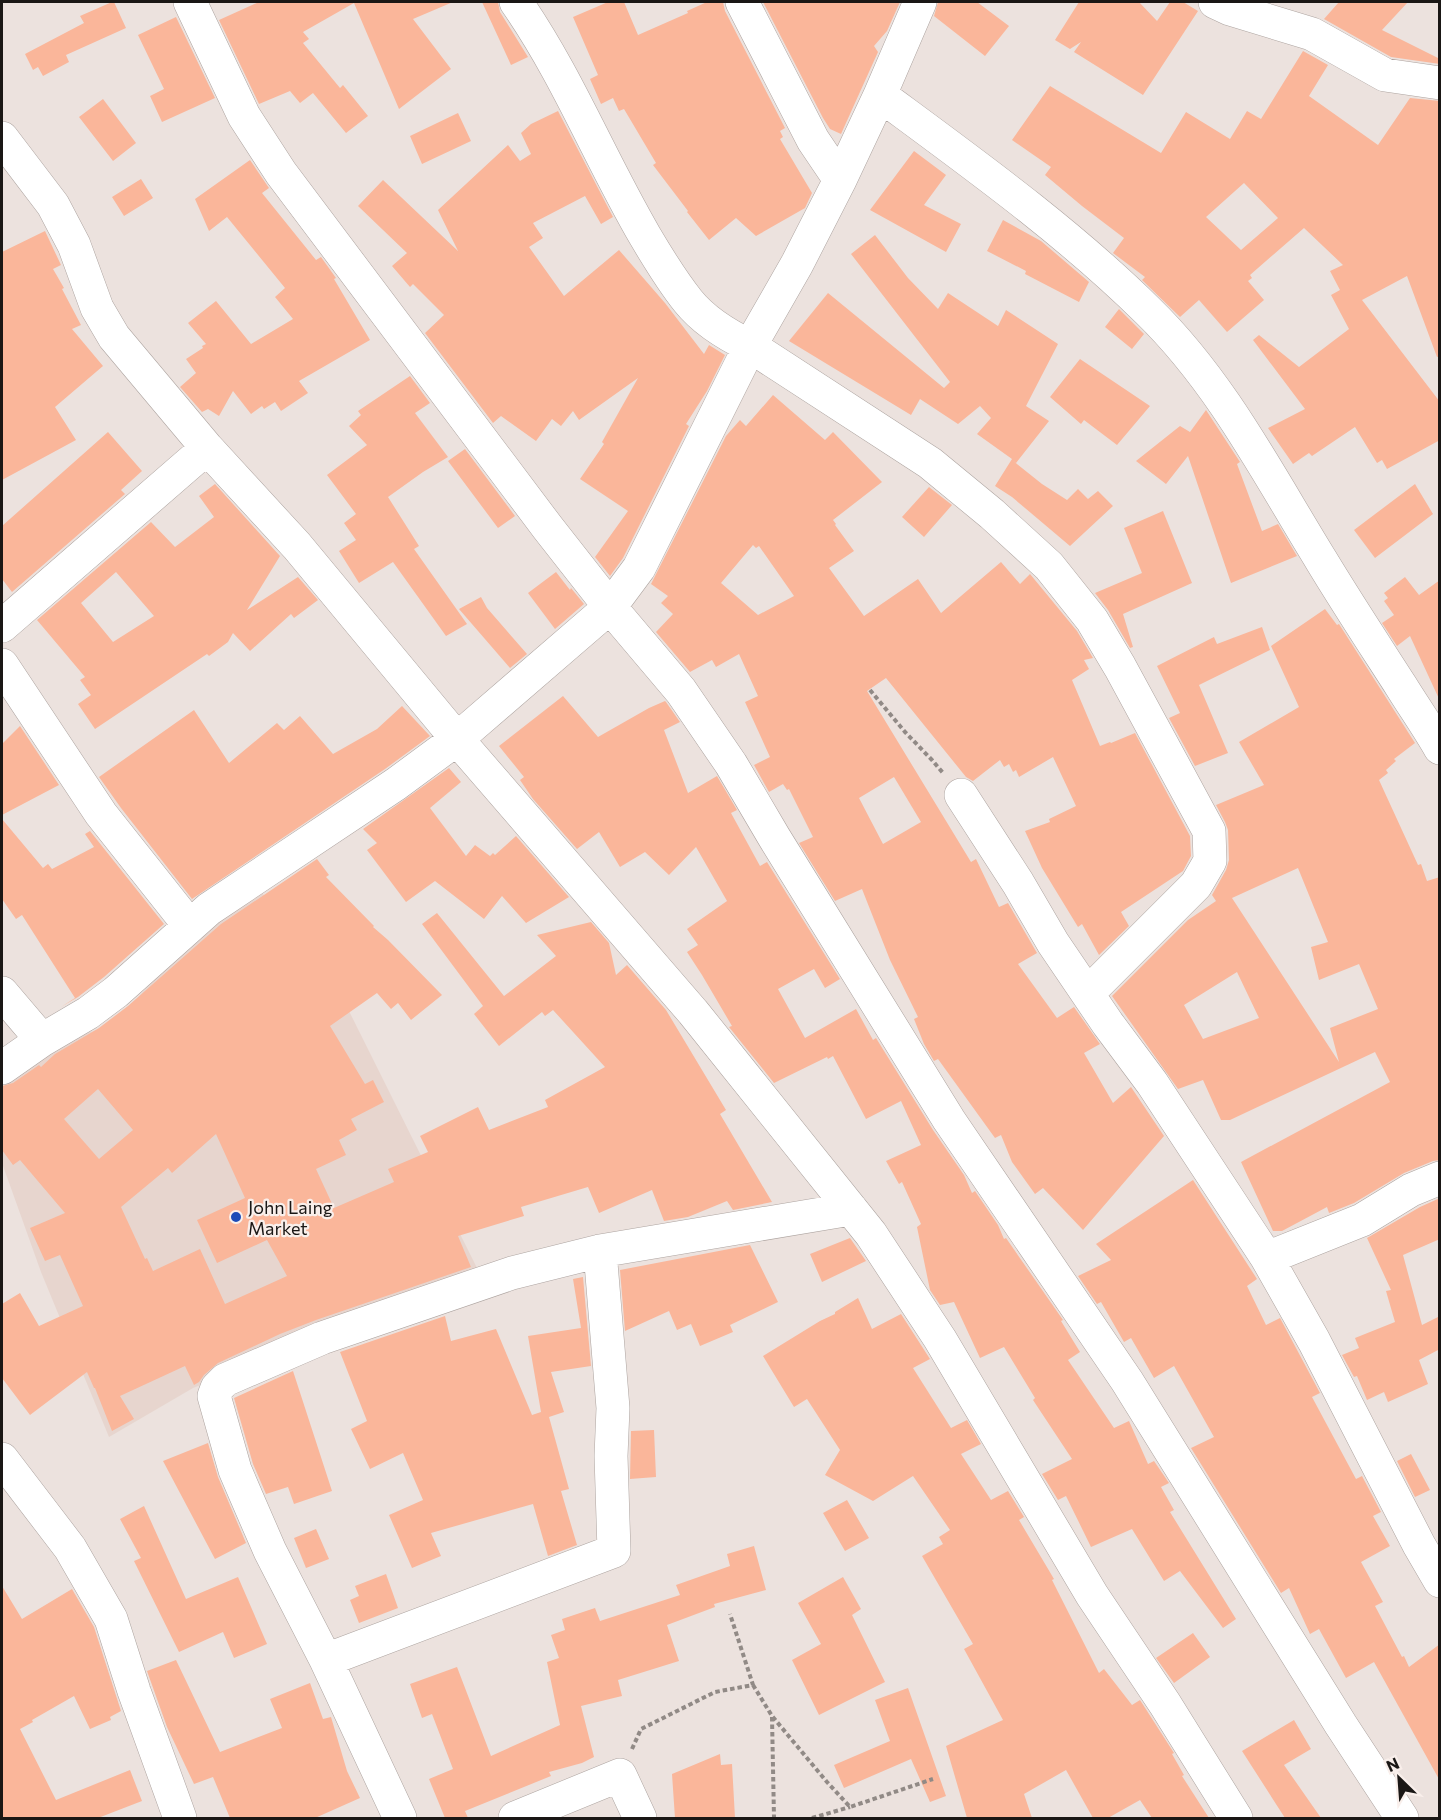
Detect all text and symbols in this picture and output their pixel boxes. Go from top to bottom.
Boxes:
place label: John Laing Market [248,1196,333,1239]
marker: John Laing Market [229,1210,243,1224]
north arrow [1369,1748,1429,1808]
text: N [1383,1753,1402,1775]

